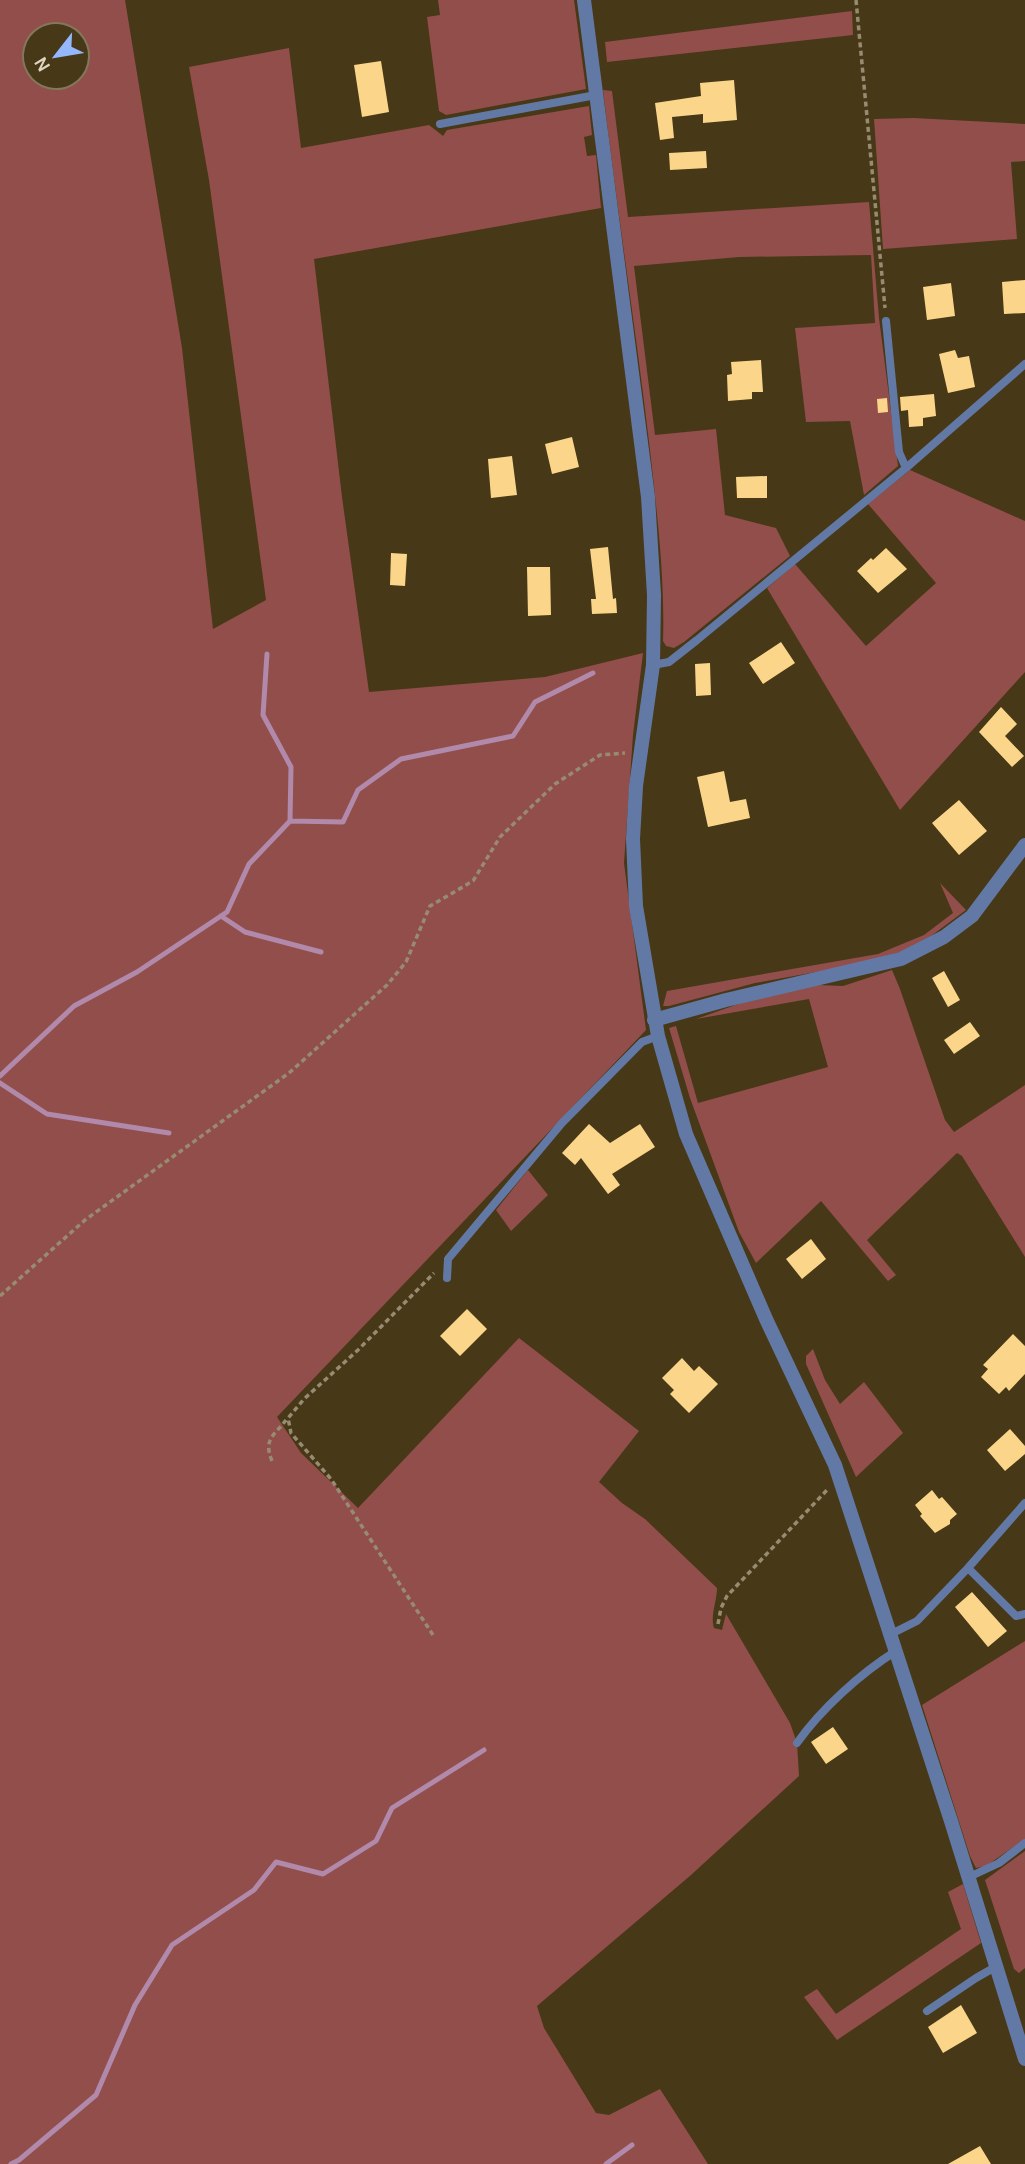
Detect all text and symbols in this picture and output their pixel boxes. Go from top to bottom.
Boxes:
north arrow [21,21,91,91]
text: N [29,53,55,76]

